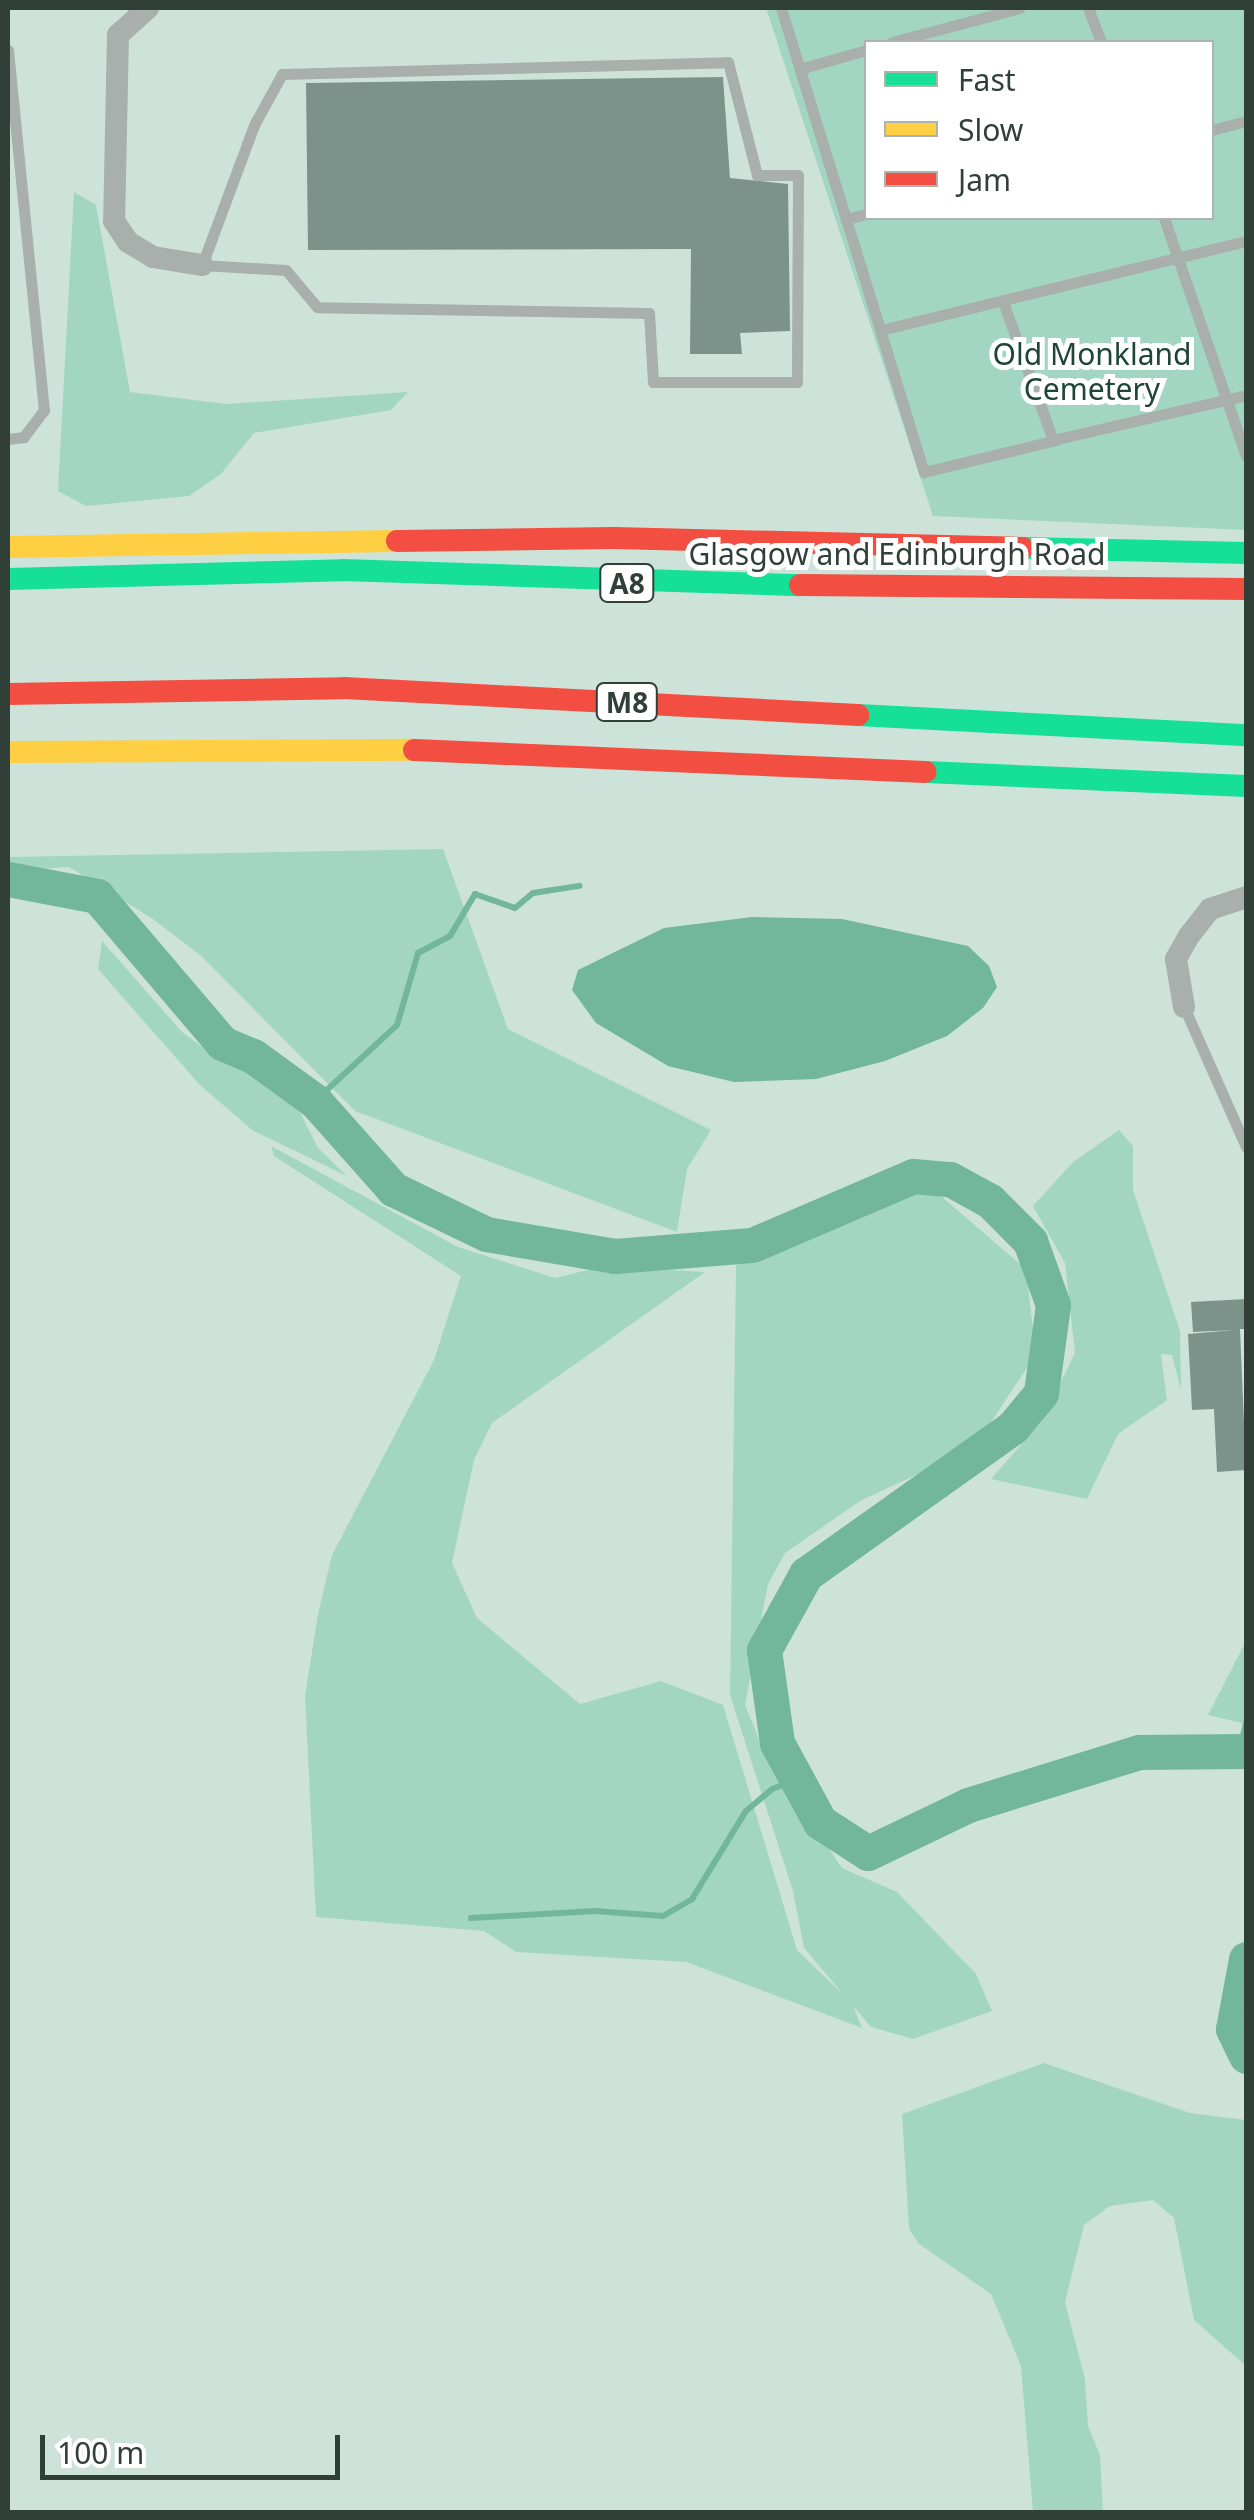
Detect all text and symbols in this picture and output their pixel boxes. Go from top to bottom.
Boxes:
legend [864,40,1214,220]
text: Fast [958,59,1016,100]
text: Slow [958,109,1023,150]
text: Jam [958,159,1011,200]
park label: Old Monkland Cemetery [993,336,1191,406]
street label: Glasgow and Edinburgh Road [688,536,1106,572]
road number: A8 [597,560,657,606]
road number: M8 [594,679,660,725]
scale bar [45,2415,345,2477]
text: 100 m [57,2432,144,2473]

